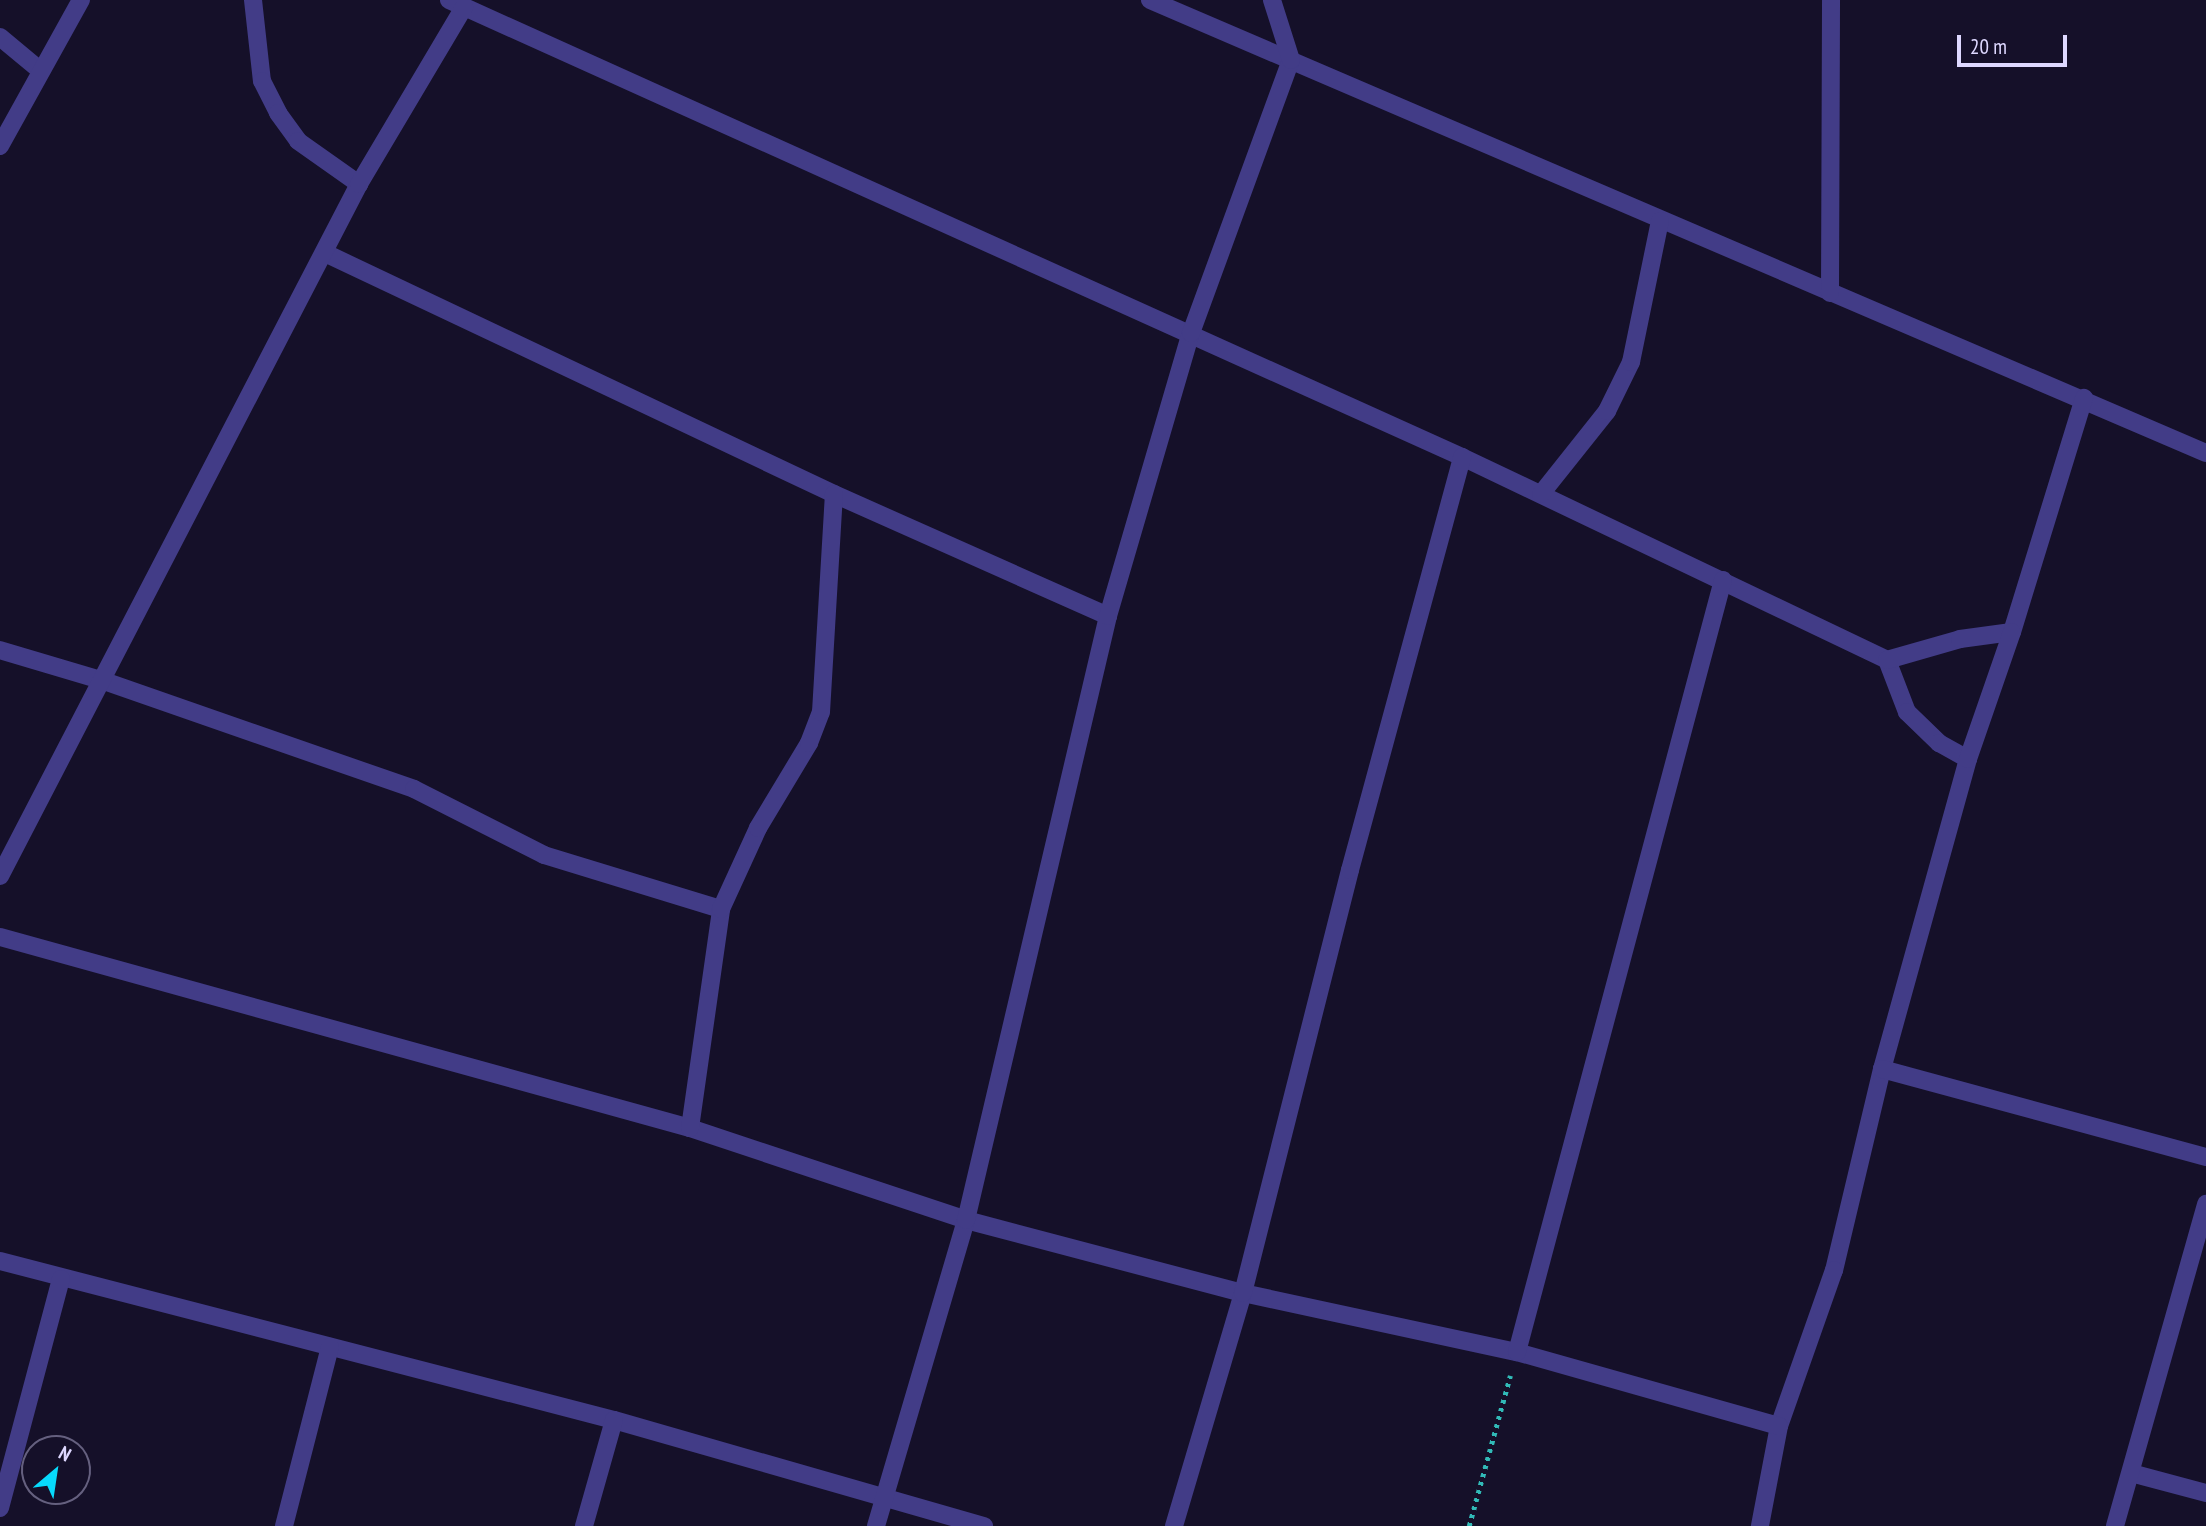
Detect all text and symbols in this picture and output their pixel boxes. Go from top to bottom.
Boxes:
scale bar [1961,21,2071,65]
text: 20 m [1970,33,2007,60]
north arrow [21,1435,91,1505]
text: N [55,1440,76,1466]

